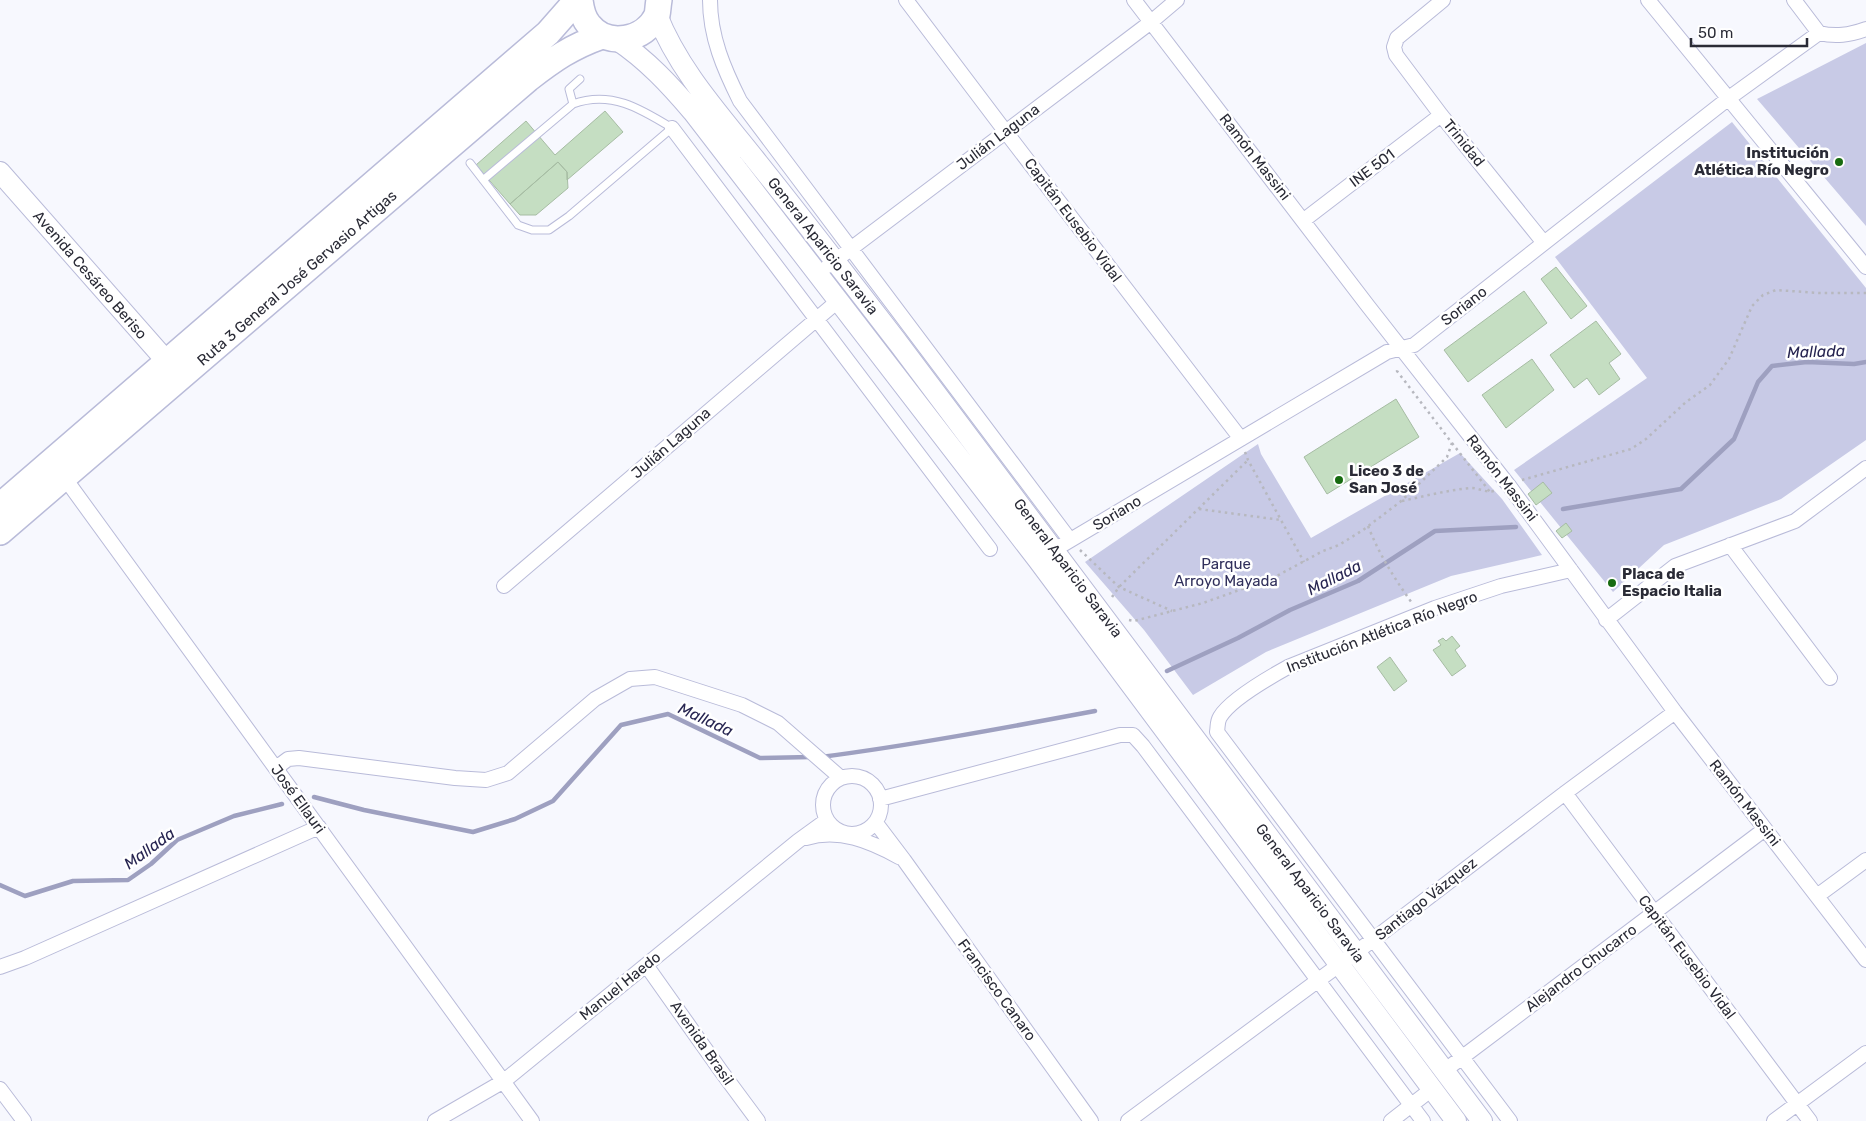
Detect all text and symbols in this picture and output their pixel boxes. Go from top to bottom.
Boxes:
scale bar [1691,15,1807,47]
text: 50 m [1698,24,1733,42]
street label: Julián Laguna [953,100,1043,174]
street label: Ramón Massini [1216,110,1294,204]
street label: Trinidad [1439,116,1489,170]
place label: Institución Atlética Río Negro [1694,144,1829,179]
street label: INE 501 [1346,145,1398,191]
street label: Capitán Eusebio Vidal [1021,154,1125,286]
marker: Institución Atlética Río Negro [1833,156,1845,168]
street label: General Aparicio Saravia [764,174,882,318]
street label: Ruta 3 General José Gervasio Artigas [194,186,401,370]
street label: Avenida Cesáreo Beriso [29,207,151,343]
street label: Soriano [1437,283,1491,329]
water label: Mallada [1787,341,1845,362]
street label: Julián Laguna [628,404,714,482]
street label: Ramón Massini [1463,431,1541,525]
place label: Liceo 3 de San José [1349,462,1424,497]
marker: Liceo 3 de San José [1333,474,1345,486]
street label: Soriano [1090,492,1144,534]
street label: General Aparicio Saravia [1010,495,1126,641]
park label: Parque Arroyo Mayada [1174,555,1278,590]
water label: Mallada [1304,556,1364,599]
place label: Placa de Espacio Italia [1622,565,1722,600]
marker: Placa de Espacio Italia [1606,577,1618,589]
street label: Institución Atlética Río Negro [1284,587,1480,677]
water label: Mallada [675,699,736,740]
street label: Ramón Massini [1706,756,1784,850]
street label: José Ellauri [267,761,329,837]
street label: General Aparicio Saravia [1252,820,1368,966]
water label: Mallada [120,824,178,873]
street label: Santiago Vázquez [1372,854,1481,944]
street label: Capitán Eusebio Vidal [1635,891,1739,1023]
street label: Alejandro Chucarro [1522,920,1640,1016]
street label: Francisco Canaro [954,936,1040,1044]
street label: Manuel Haedo [576,948,664,1024]
street label: Avenida Brasil [666,998,738,1088]

